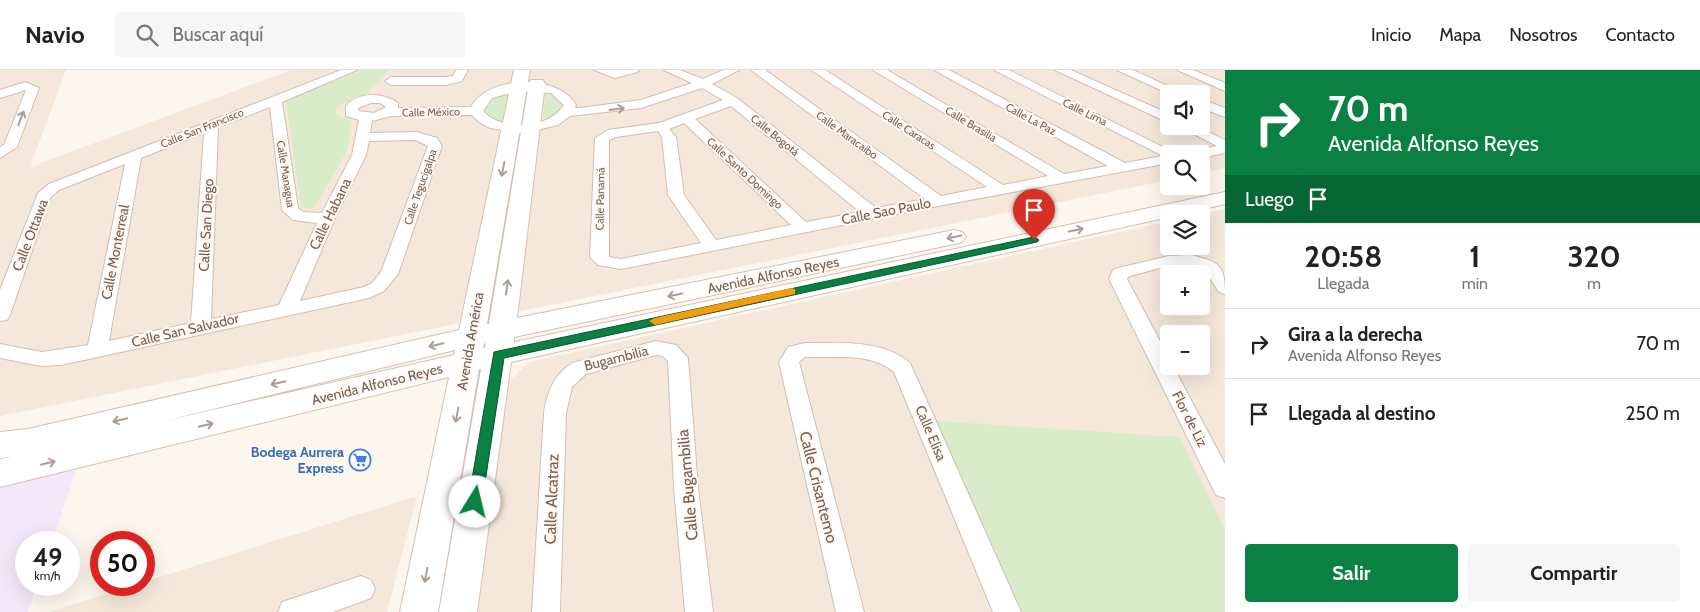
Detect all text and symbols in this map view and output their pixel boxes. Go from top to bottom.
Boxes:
search box [115,12,465,57]
text: Navio [25,20,85,49]
icon: search [133,21,161,49]
text: Buscar aquí [173,23,263,46]
text: Inicio [1371,24,1411,46]
text: Mapa [1439,24,1481,46]
text: Nosotros [1509,24,1578,46]
text: Contacto [1606,24,1675,46]
map controls [1160,85,1210,375]
button: sound [1160,85,1210,135]
text: 70 m [1328,87,1409,130]
icon: right [1245,90,1310,155]
street label: Calle Lima [1060,95,1110,129]
street label: Calle La Paz [1003,100,1059,138]
one-way arrow [608,103,624,113]
street label: Calle Brasilia [943,103,1000,145]
street label: Calle México [402,104,460,120]
street label: Calle San Francisco [158,105,246,151]
street label: Calle Maracaibo [813,108,881,162]
street label: Calle Caracas [880,108,939,153]
one-way arrow [17,111,26,126]
street label: Calle Bogotá [748,111,803,159]
text: Avenida Alfonso Reyes [1328,130,1539,157]
street label: Calle Santo Domingo [704,134,786,212]
street label: Calle Managua [274,140,298,209]
button: search [1160,145,1210,195]
street label: Calle Tegucigalpa [400,147,440,227]
one-way arrow [497,161,507,177]
street label: Calle Panamá [592,167,608,231]
street label: Calle Habana [305,175,355,253]
street label: Calle San Diego [195,178,217,272]
icon: arrive [1304,185,1332,213]
text: Luego [1245,188,1294,211]
pin [1013,189,1055,240]
street label: Calle Sao Paulo [840,193,933,228]
street label: Calle Ottawa [8,196,52,274]
icon: arrive [1020,196,1048,224]
street label: Calle Monterreal [97,202,133,301]
button: layers [1160,205,1210,255]
one-way arrow [1068,225,1084,235]
one-way arrow [947,233,963,243]
text: 20:58 [1304,238,1382,275]
text: 1 [1469,238,1480,275]
text: 320 [1567,238,1621,275]
street label: Avenida Alfonso Reyes [706,252,841,298]
button: + [1160,265,1210,315]
text: Llegada [1317,274,1369,293]
text: min [1462,274,1488,293]
text: m [1587,274,1601,293]
one-way arrow [503,279,513,295]
street label: Avenida América [453,290,488,391]
one-way arrow [668,290,684,300]
street label: Calle San Salvador [130,309,241,351]
text: Gira a la derecha [1288,323,1423,346]
button: − [1160,325,1210,375]
icon: right [1245,330,1273,358]
text: 70 m [1636,332,1680,355]
one-way arrow [429,341,445,350]
street label: Bugambilia [582,341,650,375]
text: Avenida Alfonso Reyes [1288,346,1441,365]
street label: Avenida Alfonso Reyes [310,359,444,409]
one-way arrow [271,379,287,388]
street label: Flor de Liz [1168,388,1212,450]
icon: arrive [1245,400,1273,428]
street label: Calle Elisa [911,402,951,464]
text: Llegada al destino [1288,402,1435,425]
text: 250 m [1626,402,1680,425]
one-way arrow [452,407,461,423]
one-way arrow [113,416,129,425]
one-way arrow [197,420,213,429]
street label: Calle Bugambilia [673,428,702,541]
street label: Calle Crisantemo [795,429,842,545]
place label: Bodega Aurrera Express [251,443,344,477]
supermarket icon: Bodega Aurrera Express [348,448,372,472]
street label: Calle Alcatraz [540,453,563,545]
one-way arrow [39,458,55,467]
position arrow [448,475,500,527]
speed limit sign: 50 [90,531,155,596]
text: 49 [33,542,62,572]
button: Salir [1245,544,1458,602]
button: Compartir [1468,544,1680,602]
one-way arrow [421,566,430,582]
text: km/h [34,568,61,583]

